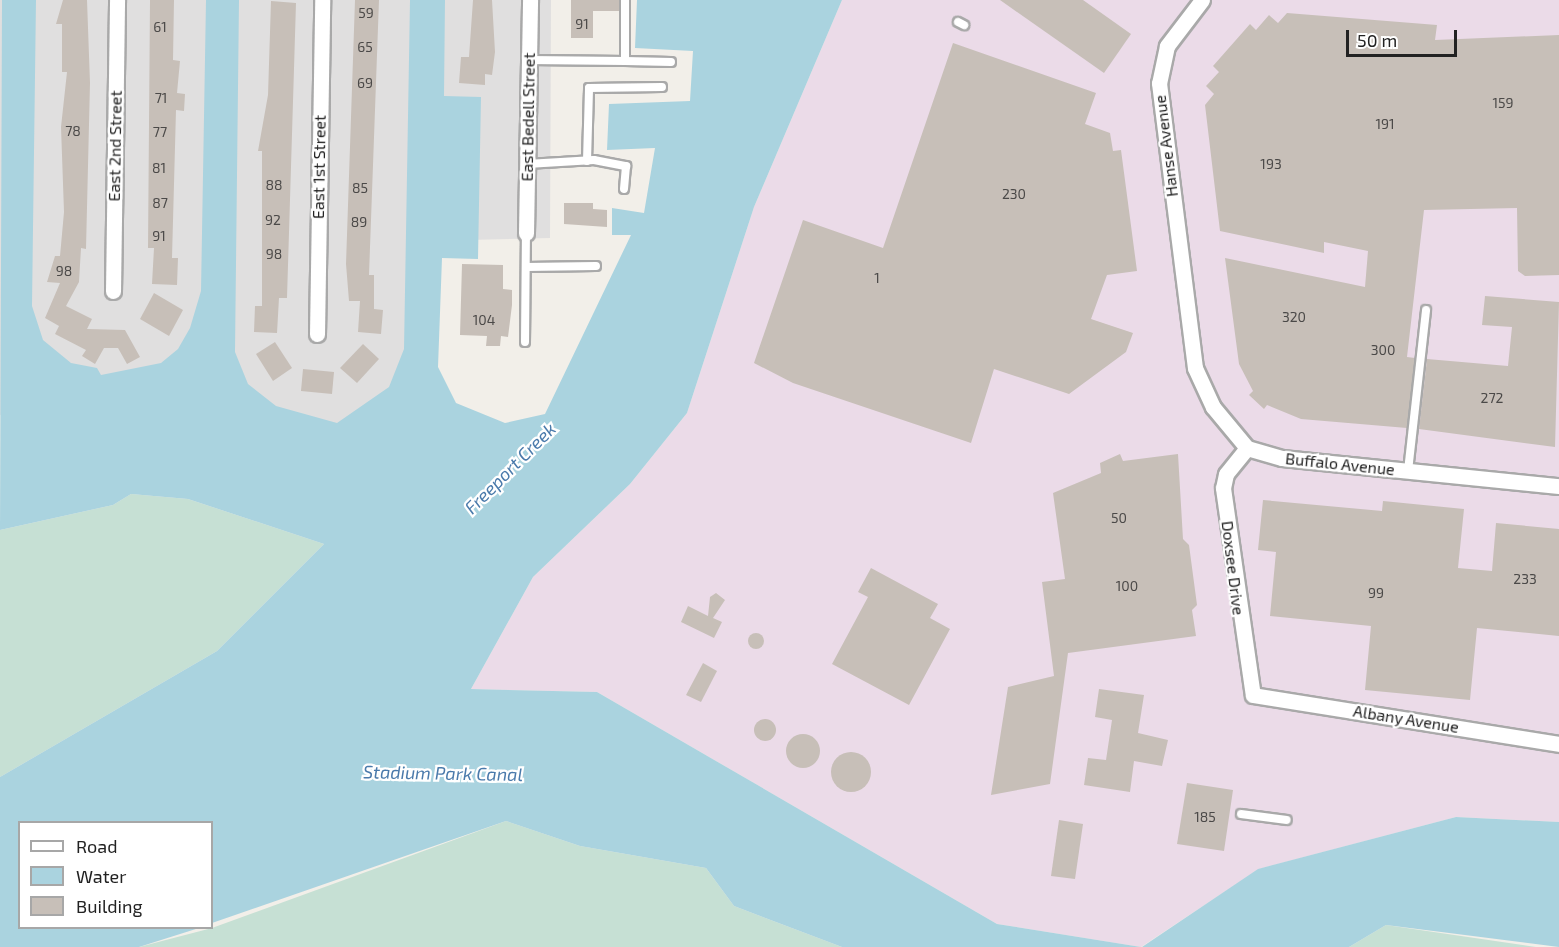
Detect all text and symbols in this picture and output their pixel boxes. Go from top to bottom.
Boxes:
house number: 59 [358,5,374,21]
house number: 91 [575,16,589,32]
scale bar [1349,18,1460,56]
house number: 61 [153,19,167,35]
text: 50 m [1357,29,1397,51]
house number: 65 [357,39,373,55]
street label: East Bedell Street [517,52,539,182]
house number: 69 [357,75,373,91]
street label: East 2nd Street [104,90,126,202]
house number: 71 [155,90,167,106]
street label: Hanse Avenue [1150,94,1182,198]
house number: 159 [1492,95,1514,111]
street label: East 1st Street [308,115,330,219]
house number: 191 [1375,116,1395,132]
house number: 78 [65,123,81,139]
house number: 77 [153,124,167,140]
house number: 193 [1260,156,1282,172]
house number: 81 [152,160,166,176]
house number: 88 [266,177,282,193]
house number: 85 [352,180,368,196]
house number: 230 [1002,186,1026,202]
house number: 87 [152,195,168,211]
house number: 92 [265,212,281,228]
house number: 89 [351,214,367,230]
house number: 91 [152,228,166,244]
house number: 98 [266,246,282,262]
house number: 98 [56,263,72,279]
house number: 1 [874,270,880,286]
house number: 320 [1282,309,1306,325]
house number: 104 [473,312,495,328]
house number: 300 [1371,342,1395,358]
house number: 272 [1481,390,1503,406]
water label: Freeport Creek [460,418,560,518]
street label: Buffalo Avenue [1284,449,1396,479]
house number: 50 [1111,510,1127,526]
street label: Doxsee Drive [1218,520,1248,616]
house number: 233 [1513,571,1537,587]
house number: 100 [1116,578,1138,594]
house number: 99 [1368,585,1384,601]
street label: Albany Avenue [1351,701,1461,737]
water label: Stadium Park Canal [363,761,523,785]
house number: 185 [1194,809,1216,825]
legend [18,821,213,929]
text: Road [76,835,117,857]
text: Water [76,865,126,887]
text: Building [76,895,143,917]

